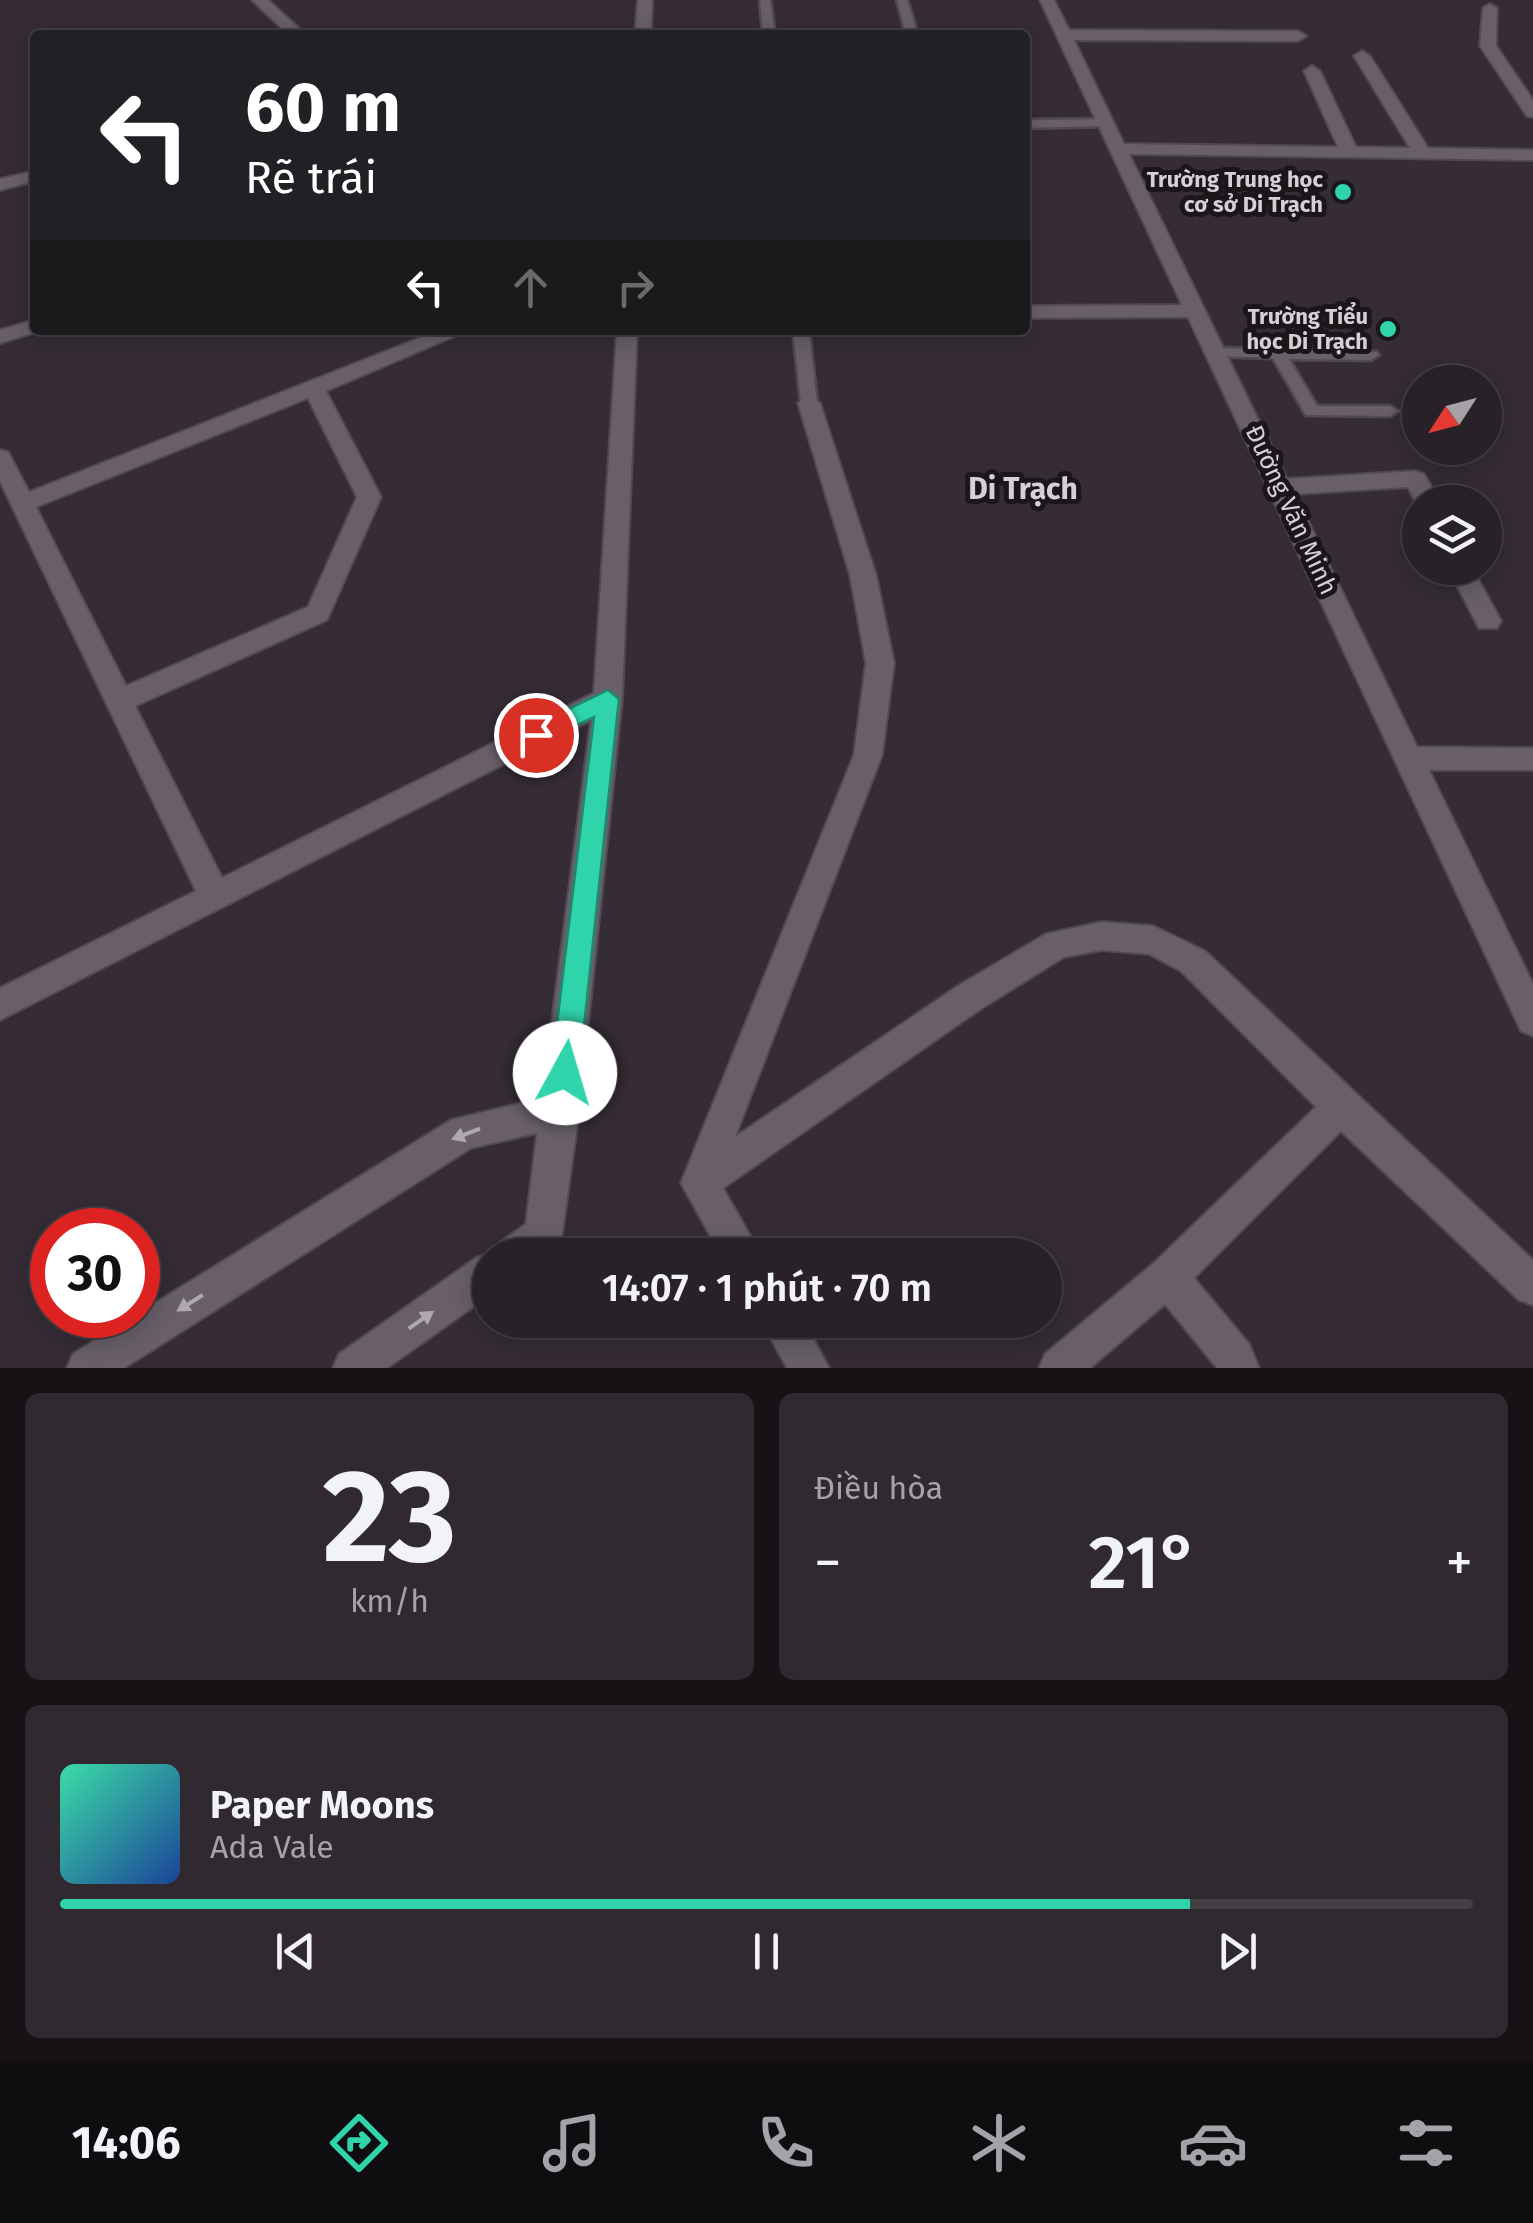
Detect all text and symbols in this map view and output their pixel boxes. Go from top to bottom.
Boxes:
text: 60 m [245,66,401,150]
icon: left [80,70,210,200]
text: Rẽ trái [245,151,377,205]
place label: Trường Trung học cơ sở Di Trạch [1147,166,1323,218]
marker: Trường Trung học cơ sở Di Trạch [1332,181,1354,203]
icon: left [398,260,453,315]
icon: ahead [503,260,558,315]
icon: right [608,260,663,315]
place label: Trường Tiểu học Di Trạch [1246,302,1368,355]
marker: Trường Tiểu học Di Trạch [1377,318,1399,340]
north arrow [1402,365,1502,465]
map controls [1402,365,1502,585]
street label: Đường Văn Minh [1239,420,1343,600]
district label: Di Trạch [968,471,1078,507]
button: layers [1402,485,1502,585]
pin [494,693,579,778]
icon: arrive [509,708,564,763]
position arrow [513,1021,617,1125]
one-way arrow [451,1126,481,1142]
speed limit sign: 30 [30,1208,160,1338]
text: 14:07 · 1 phút · 70 m [602,1265,932,1311]
one-way arrow [176,1294,204,1312]
one-way arrow [408,1311,435,1330]
text: 23 [322,1439,457,1595]
text: Điều hòa [814,1469,943,1507]
text: 21° [1089,1518,1199,1608]
text: − [814,1530,842,1596]
text: + [1446,1530,1473,1596]
text: km/h [350,1582,429,1620]
text: Paper Moons [210,1782,434,1828]
text: Ada Vale [210,1828,334,1866]
icon: previous [268,1924,323,1979]
icon: pause [739,1924,794,1979]
icon: next [1210,1924,1265,1979]
icon: directions [324,2108,394,2178]
icon: music [537,2108,607,2178]
icon: phone [751,2108,821,2178]
icon: climate [964,2108,1034,2178]
icon: car [1178,2108,1248,2178]
icon: filters [1391,2108,1461,2178]
text: 14:06 [72,2116,181,2170]

